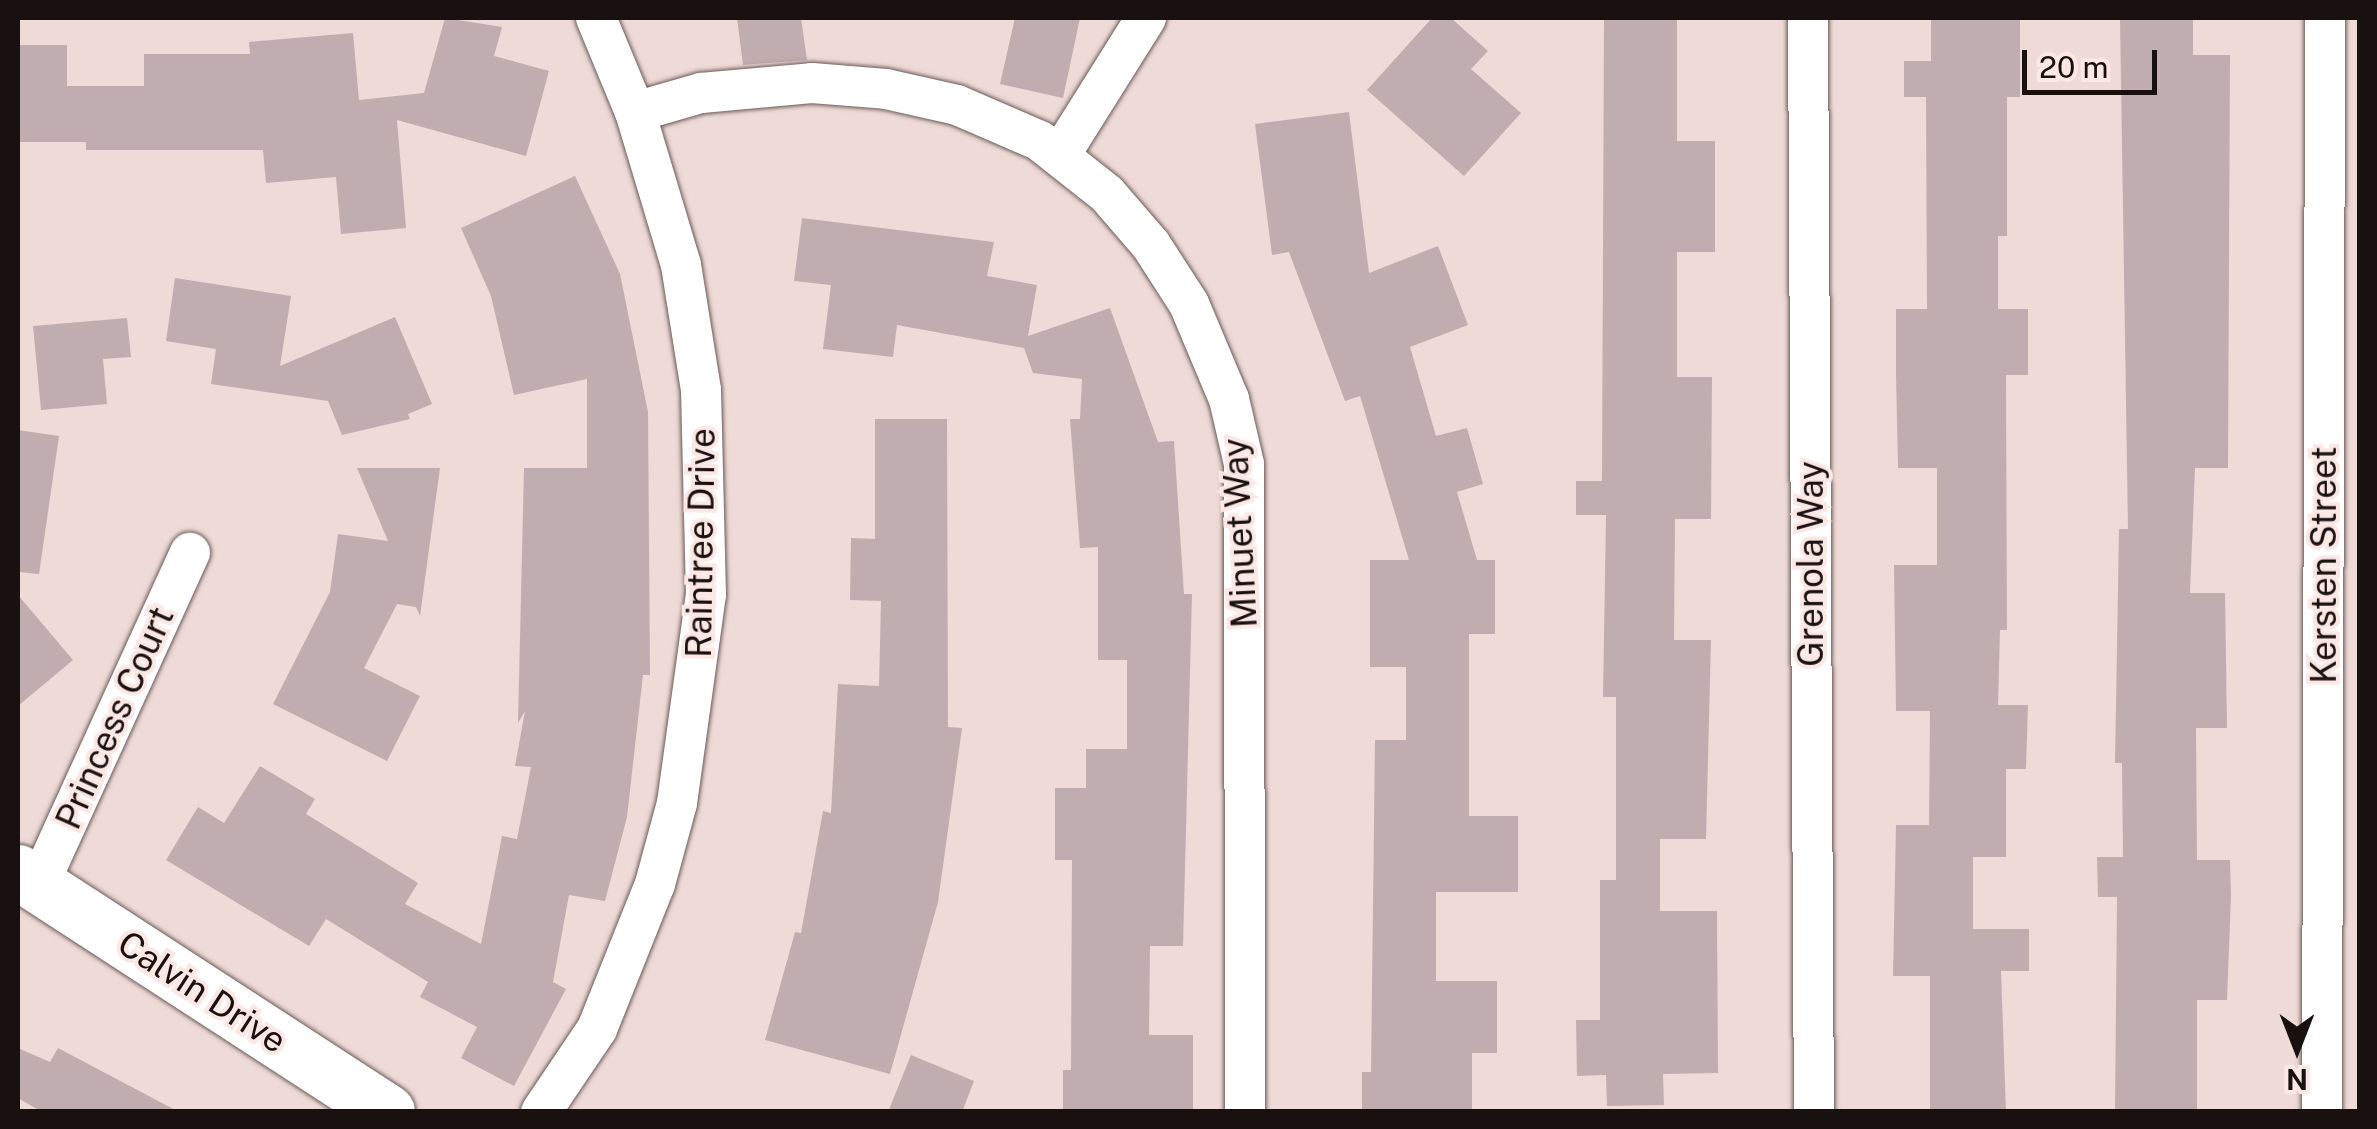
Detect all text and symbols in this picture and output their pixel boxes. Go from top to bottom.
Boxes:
scale bar [2027,30,2162,92]
text: 20 m [2039,49,2108,85]
street label: Raintree Drive [678,428,724,658]
street label: Minuet Way [1214,437,1266,629]
street label: Kersten Street [2303,446,2345,684]
street label: Grenola Way [1790,461,1832,667]
street label: Princess Court [47,600,183,836]
street label: Calvin Drive [110,922,294,1062]
north arrow [2247,999,2347,1099]
text: N [2286,1063,2308,1096]

